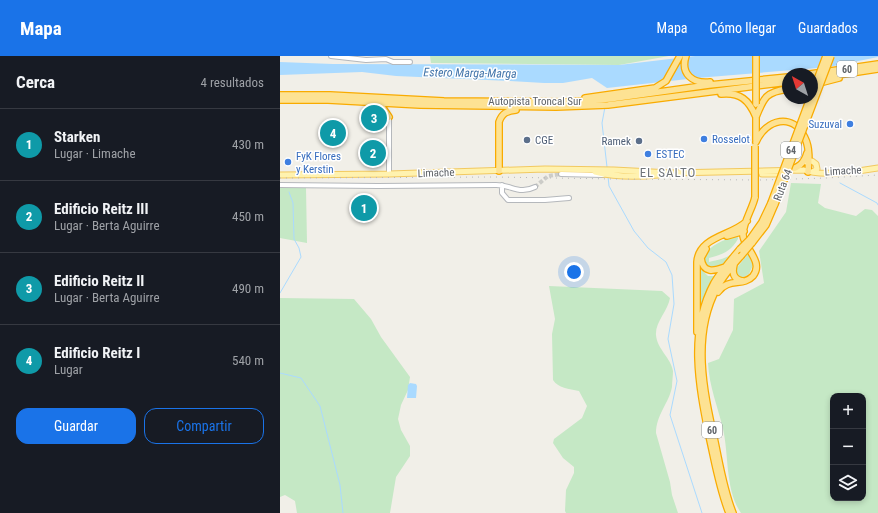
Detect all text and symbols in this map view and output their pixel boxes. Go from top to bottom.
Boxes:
text: Mapa [20,17,62,40]
text: Mapa [657,20,688,36]
text: Cómo llegar [710,20,776,36]
text: Guardados [798,20,858,36]
road number: 60 [837,61,857,77]
water label: Estero Marga-Marga [423,65,517,81]
north arrow [782,68,818,104]
text: Cerca [16,72,55,92]
text: 4 resultados [200,75,264,90]
street label: Autopista Troncal Sur [488,95,582,108]
pin: 3 [361,103,387,133]
pin: 4 [320,118,346,148]
place label: Suzuval [808,118,842,131]
marker: Suzuval [845,119,855,129]
text: Starken [54,128,100,146]
place label: Rosselot [712,133,750,146]
place label: CGE [535,134,554,147]
marker: Rosselot [699,134,709,144]
marker: CGE [522,135,532,145]
place label: Ramek [601,135,631,148]
marker: Ramek [634,136,644,146]
text: 1 [26,137,32,152]
text: 430 m [232,137,264,152]
pin: 2 [360,138,386,168]
road number: 64 [781,142,801,158]
text: Lugar · Limache [54,146,135,161]
place label: ESTEC [656,148,685,161]
marker: ESTEC [643,149,653,159]
place label: FyK Flores y Kerstin [296,150,341,176]
marker: FyK Flores y Kerstin [283,157,293,167]
street label: Limache [824,164,862,178]
district label: EL SALTO [640,165,696,180]
street label: Limache [417,166,455,180]
street label: Ruta 64 [771,167,795,203]
pin: 1 [351,193,377,223]
text: Edificio Reitz III [54,200,148,218]
text: 2 [26,209,32,224]
text: 450 m [232,209,264,224]
text: Lugar · Berta Aguirre [54,218,160,233]
your location [564,262,584,282]
text: Edificio Reitz II [54,272,144,290]
text: 3 [26,281,32,296]
text: 490 m [232,281,264,296]
text: Lugar · Berta Aguirre [54,290,160,305]
text: Edificio Reitz I [54,344,140,362]
text: 4 [26,353,32,368]
text: 540 m [232,353,264,368]
text: Lugar [54,362,83,377]
map controls [830,393,866,501]
button: + [830,393,866,429]
button: Guardar [16,408,136,444]
button: Compartir [144,408,264,444]
road number: 60 [702,422,722,438]
button: − [830,429,866,465]
button: layers [830,465,866,501]

